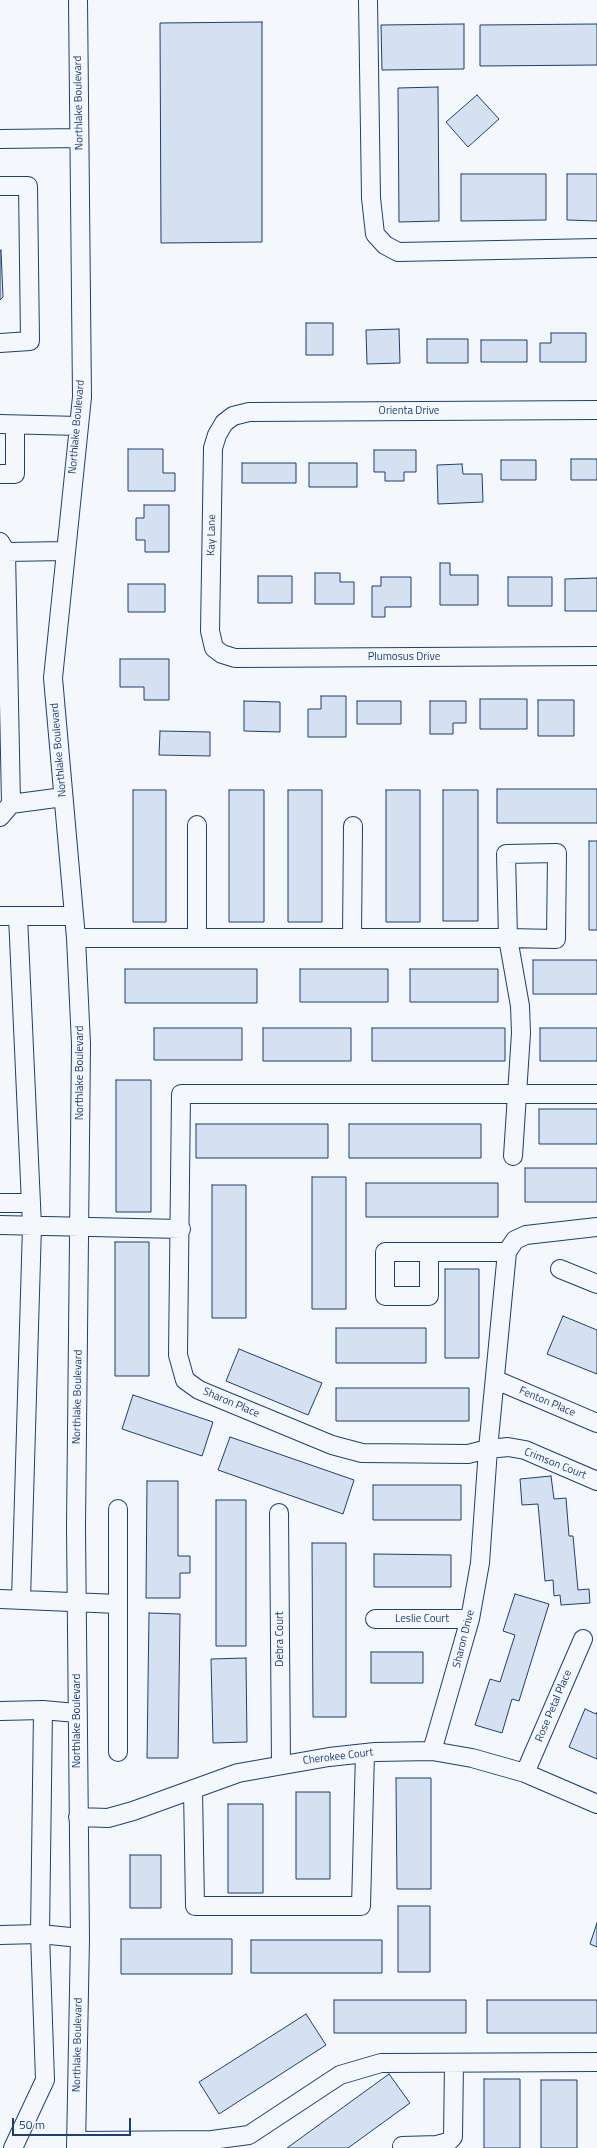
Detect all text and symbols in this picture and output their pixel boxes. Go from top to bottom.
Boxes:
street label: Northlake Boulevard [72,56,86,150]
street label: Northlake Boulevard [66,379,88,475]
street label: Orienta Drive [379,404,439,418]
street label: Kay Lane [205,514,219,556]
street label: Plumosus Drive [368,650,440,664]
street label: Northlake Boulevard [48,702,70,798]
street label: Northlake Boulevard [73,1026,87,1120]
street label: Northlake Boulevard [71,1350,85,1444]
street label: Fenton Place [517,1384,577,1420]
street label: Sharon Place [201,1385,261,1421]
street label: Crimson Court [522,1446,588,1482]
street label: Sharon Drive [450,1609,478,1669]
street label: Debra Court [273,1611,287,1667]
street label: Leslie Court [395,1612,449,1626]
street label: Rose Petal Place [533,1668,575,1744]
street label: Northlake Boulevard [70,1674,84,1768]
street label: Cherokee Court [302,1746,374,1768]
street label: Northlake Boulevard [71,1998,85,2092]
scale bar [14,2110,133,2136]
text: 50 m [19,2115,45,2134]

